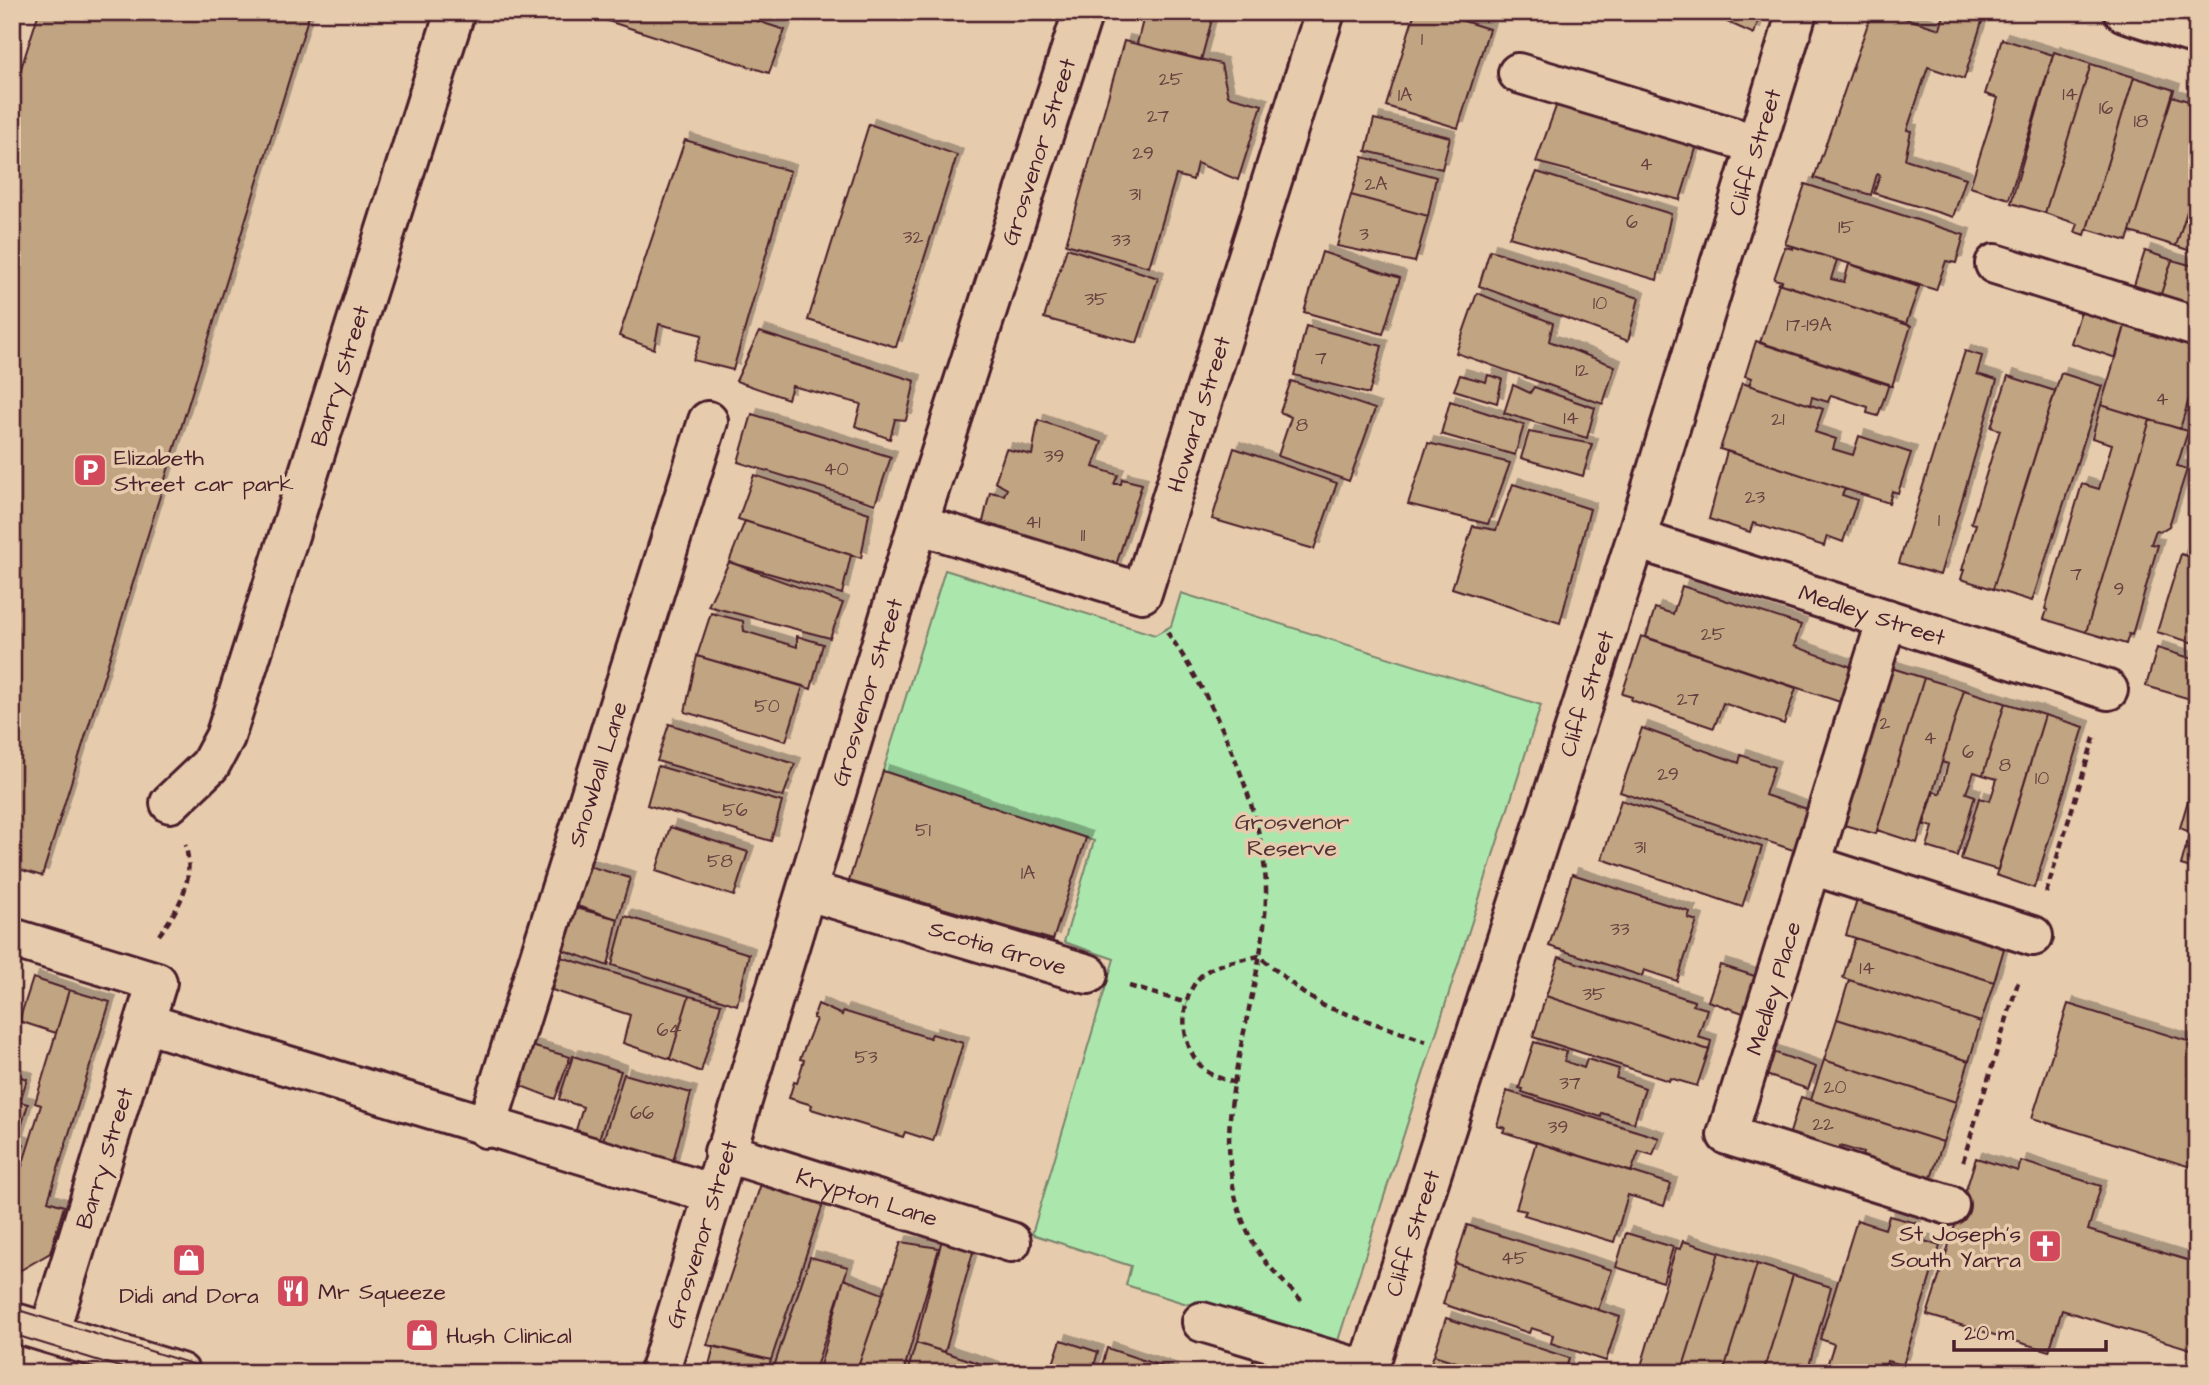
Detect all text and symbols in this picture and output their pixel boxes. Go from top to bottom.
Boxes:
house number: 1 [1421,26,1424,53]
street label: Grosvenor Street [994,53,1084,249]
house number: 25 [1159,66,1184,93]
house number: 14 [2062,81,2078,108]
house number: 1A [1398,82,1412,109]
street label: Cliff Street [1721,84,1790,220]
house number: 16 [2099,95,2113,122]
house number: 27 [1147,103,1170,130]
house number: 18 [2134,108,2148,135]
house number: 29 [1132,140,1154,167]
house number: 4 [1640,151,1653,178]
house number: 2A [1364,171,1388,198]
house number: 31 [1129,181,1142,208]
house number: 6 [1626,209,1638,236]
house number: 15 [1838,214,1854,241]
house number: 3 [1359,221,1369,248]
house number: 32 [903,224,923,251]
house number: 33 [1111,227,1131,254]
house number: 35 [1084,286,1108,313]
house number: 10 [1593,290,1607,317]
street label: Barry Street [303,301,378,451]
house number: 17-19A [1786,312,1832,339]
street label: Howard Street [1160,332,1239,496]
house number: 7 [1315,345,1327,372]
house number: 12 [1575,357,1589,384]
house number: 4 [2156,386,2169,413]
house number: 14 [1563,405,1579,432]
house number: 21 [1771,406,1785,433]
house number: 8 [1296,412,1308,439]
place label: Elizabeth Street car park [114,442,294,500]
house number: 39 [1044,443,1064,470]
parking icon: Elizabeth Street car park [71,451,109,489]
house number: 40 [824,456,848,483]
house number: 23 [1745,484,1766,511]
house number: 1 [1938,507,1941,534]
house number: 41 [1025,509,1041,536]
house number: 11 [1081,522,1086,549]
house number: 7 [2070,561,2082,588]
house number: 9 [2114,576,2124,603]
street label: Medley Street [1795,577,1950,654]
street label: Grosvenor Street [824,594,912,790]
house number: 25 [1701,621,1726,648]
street label: Cliff Street [1552,626,1623,761]
house number: 27 [1677,686,1700,713]
house number: 50 [754,693,780,720]
street label: Snowball Lane [560,698,636,851]
house number: 2 [1880,710,1891,737]
house number: 4 [1924,725,1937,752]
house number: 6 [1962,739,1974,766]
house number: 8 [1999,752,2011,779]
house number: 29 [1657,761,1679,788]
house number: 10 [2035,765,2049,792]
house number: 56 [722,797,748,824]
park label: Grosvenor Reserve [1235,806,1350,864]
house number: 51 [915,817,932,844]
house number: 31 [1634,834,1647,861]
house number: 58 [707,848,733,875]
house number: 1A [1021,860,1035,887]
street label: Scotia Grove [925,913,1070,984]
house number: 33 [1610,916,1630,943]
street label: Medley Place [1738,918,1810,1059]
house number: 14 [1859,955,1875,982]
house number: 35 [1582,981,1606,1008]
house number: 64 [657,1017,681,1044]
house number: 53 [854,1044,878,1071]
house number: 37 [1559,1070,1581,1097]
house number: 20 [1824,1074,1846,1101]
street label: Barry Street [68,1083,143,1233]
house number: 66 [630,1100,654,1127]
house number: 22 [1812,1111,1834,1138]
house number: 39 [1548,1114,1568,1141]
street label: Grosvenor Street [659,1136,746,1332]
street label: Krypton Lane [792,1161,942,1235]
street label: Cliff Street [1378,1166,1449,1301]
place label: St Joseph's South Yarra [1891,1218,2021,1276]
church icon: St Joseph's South Yarra [2026,1227,2064,1265]
shop icon: Didi and Dora [170,1241,208,1279]
house number: 45 [1501,1245,1528,1272]
restaurant icon: Mr Squeeze [274,1272,312,1310]
place label: Mr Squeeze [318,1276,446,1308]
place label: Didi and Dora [119,1280,259,1312]
scale bar [1954,1308,2106,1352]
shop icon: Hush Clinical [403,1316,441,1354]
text: 20 m [1964,1319,2015,1348]
place label: Hush Clinical [446,1320,572,1352]

